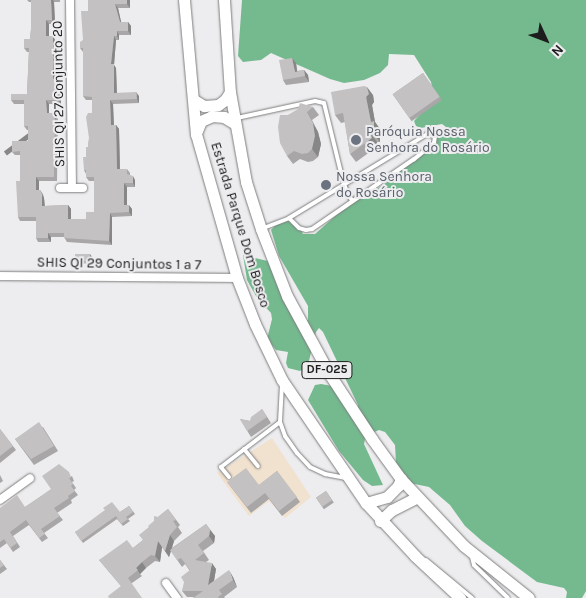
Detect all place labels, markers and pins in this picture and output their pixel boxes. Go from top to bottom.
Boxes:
place label: Paróquia Nossa Senhora do Rosário [366,124,490,156]
marker: Paróquia Nossa Senhora do Rosário [350,134,362,146]
place label: Nossa Senhora do Rosário [336,169,432,202]
marker: Nossa Senhora do Rosário [320,179,332,191]

